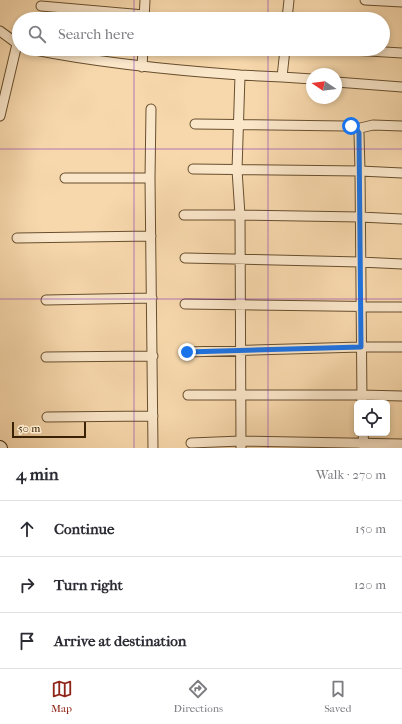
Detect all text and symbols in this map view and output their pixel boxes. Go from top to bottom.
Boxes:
search box [12,12,390,56]
icon: search [26,23,48,45]
text: Search here [58,25,134,43]
north arrow [306,68,342,104]
route start [342,117,360,135]
route end [178,343,196,361]
map controls [354,400,390,436]
button: locate [354,400,390,436]
scale bar [12,420,86,439]
text: 50 m [18,422,40,435]
text: 4 min [16,464,59,484]
text: Walk · 270 m [316,467,386,482]
icon: ahead [16,518,38,540]
text: Continue [54,520,114,538]
text: 150 m [355,521,386,536]
icon: right [16,574,38,596]
text: Turn right [54,576,123,594]
text: 120 m [354,577,386,592]
icon: arrive [16,630,38,652]
text: Arrive at destination [54,632,186,650]
tab: Map [51,678,73,715]
tab: Directions [174,678,223,715]
tab: Saved [324,678,351,715]

